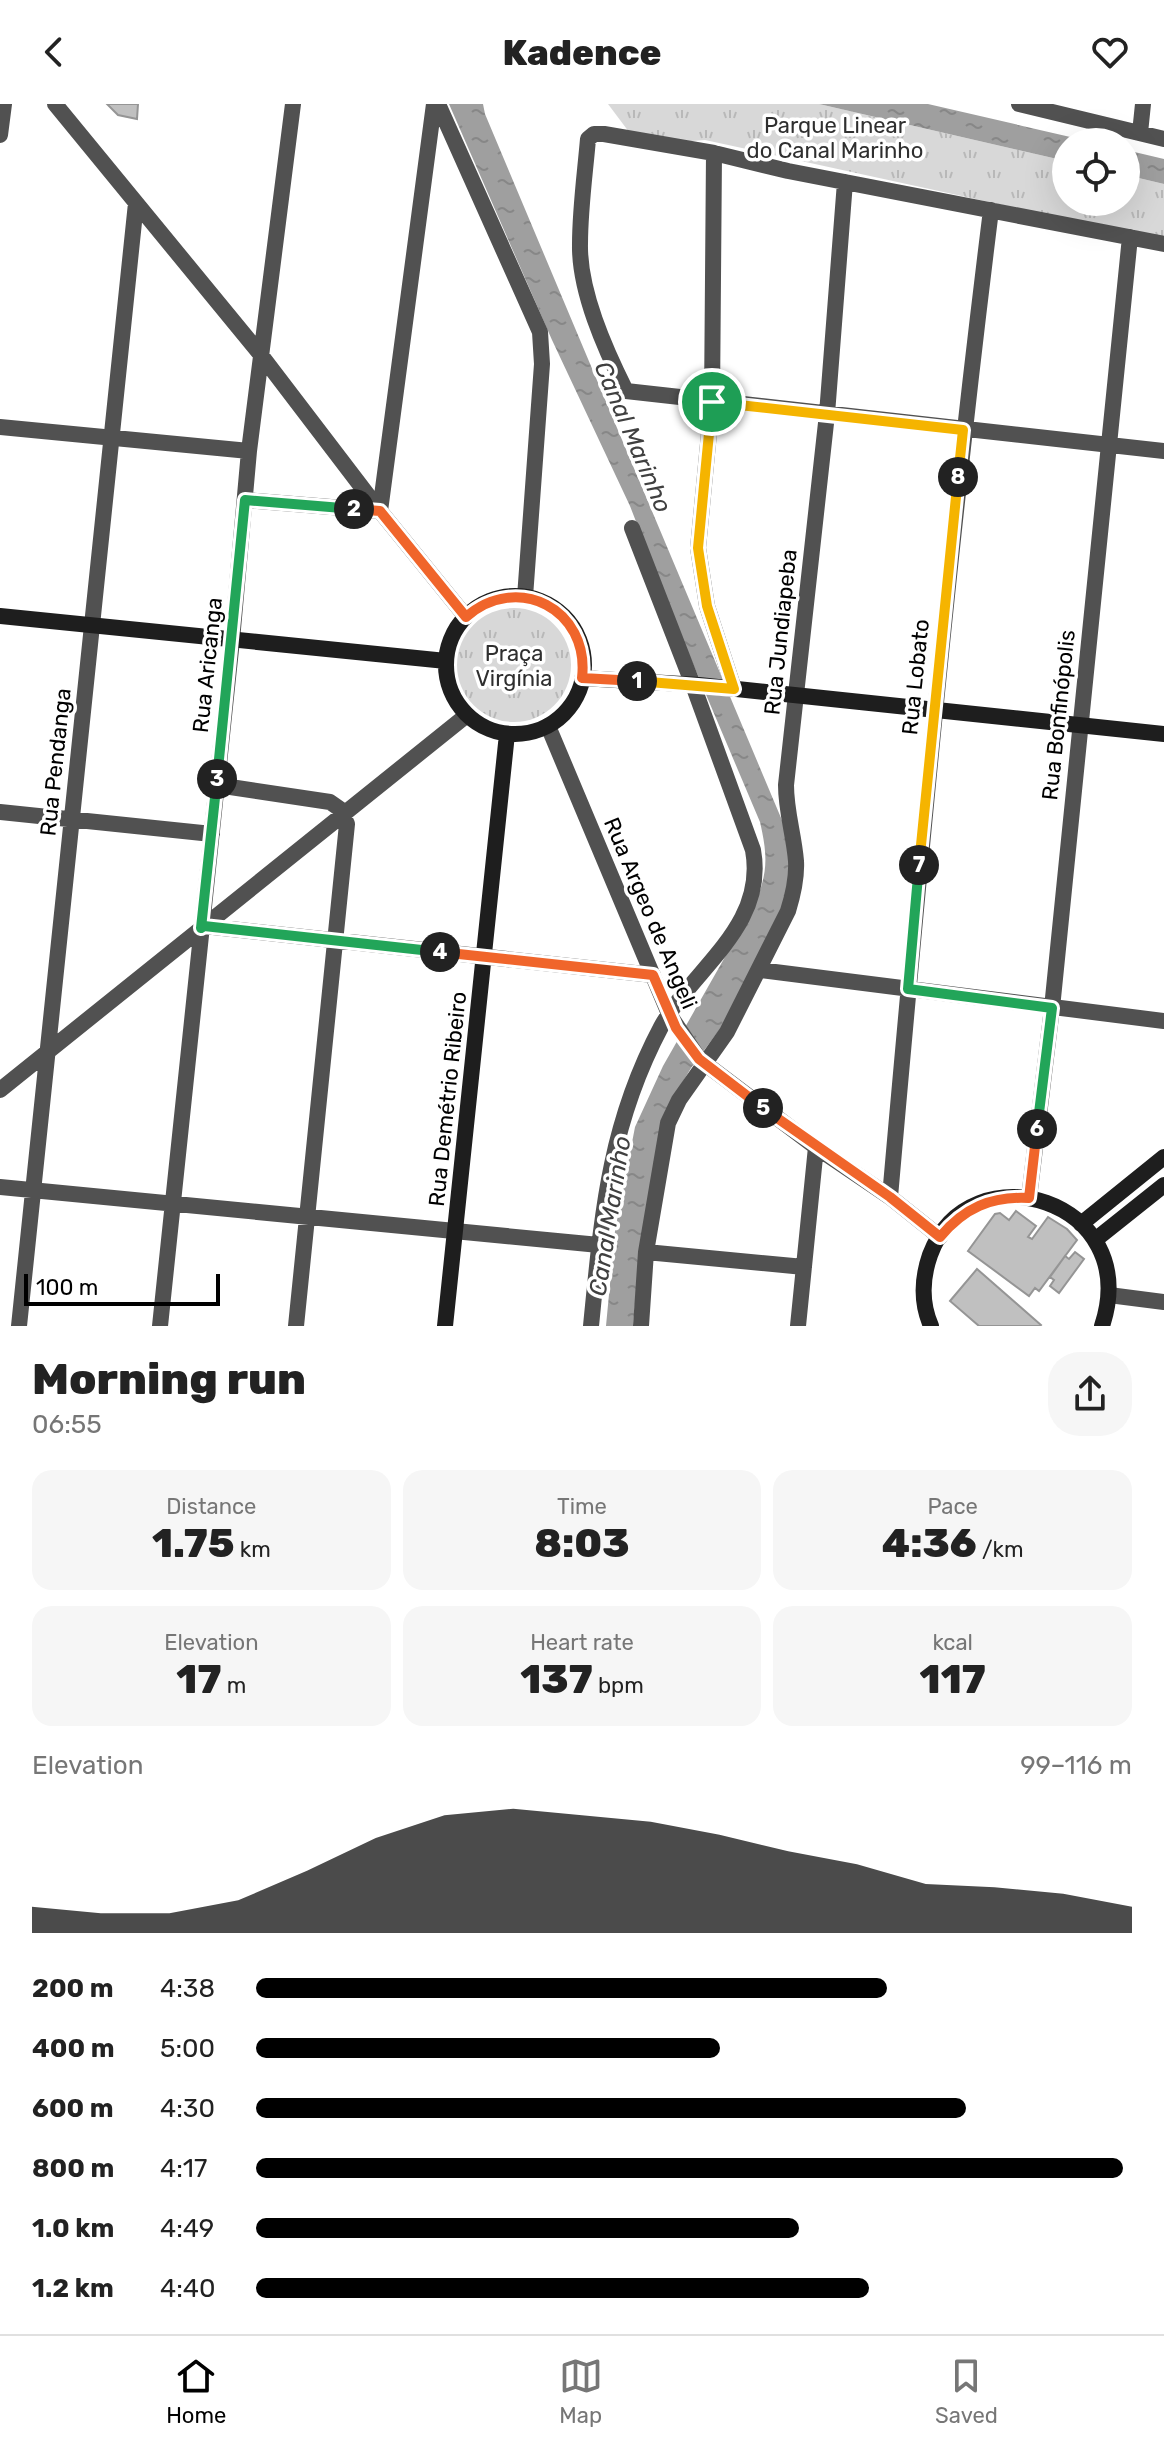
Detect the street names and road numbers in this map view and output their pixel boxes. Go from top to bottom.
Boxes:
street label: Rua Jundiapeba [758,548,803,716]
street label: Rua Aricanga [187,596,228,734]
street label: Rua Lobato [896,618,935,736]
street label: Rua Bonfinópolis [1036,628,1081,802]
street label: Rua Pendanga [34,687,77,837]
street label: Rua Argeo de Angeli [598,813,703,1013]
street label: Rua Demétrio Ribeiro [423,990,472,1208]

